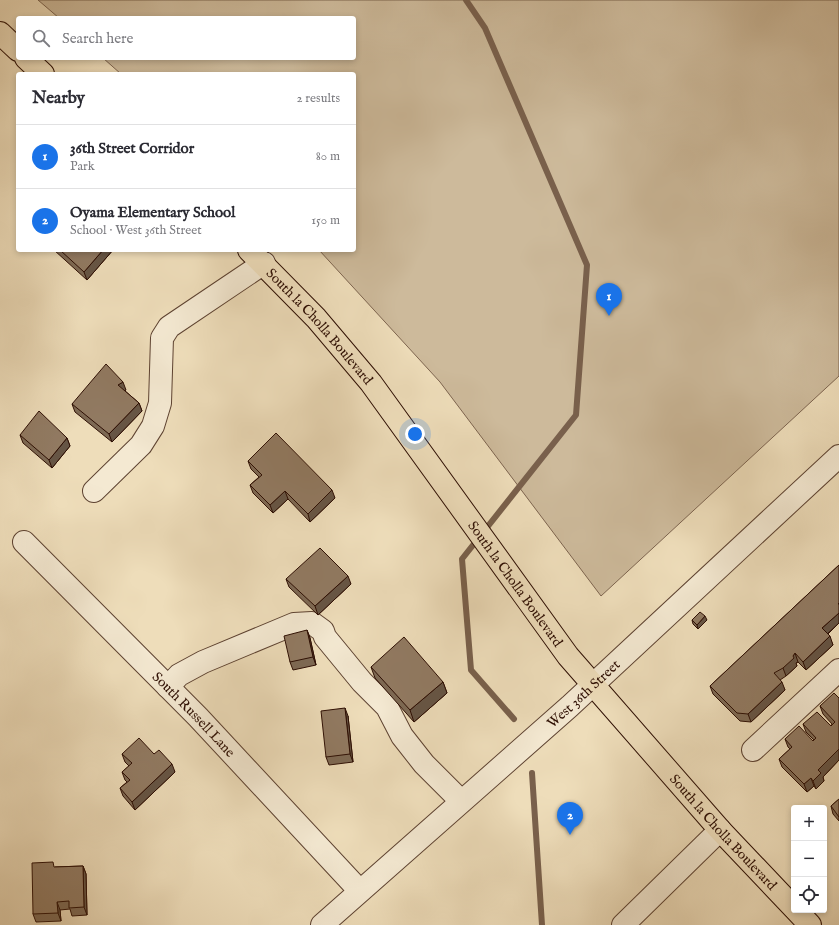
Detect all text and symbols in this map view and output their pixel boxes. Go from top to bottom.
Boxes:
search box [16,16,356,60]
icon: search [30,27,52,49]
text: Search here [62,29,133,48]
text: Nearby [32,88,85,109]
text: 2 results [296,90,340,107]
text: 36th Street Corridor [70,139,194,158]
text: 1 [43,148,47,165]
text: 80 m [316,148,340,165]
text: Park [70,158,95,175]
text: Oyama Elementary School [70,203,235,222]
text: 2 [42,212,48,229]
text: 150 m [311,212,340,229]
text: School · West 36th Street [70,222,202,239]
street label: South la Cholla Boulevard [262,265,377,389]
pin: 1 [596,283,622,316]
your location [405,424,425,444]
street label: South la Cholla Boulevard [463,518,567,651]
street label: West 36th Street [543,656,624,732]
street label: South Russell Lane [148,668,239,762]
street label: South la Cholla Boulevard [665,771,781,895]
pin: 2 [557,802,583,835]
map controls [791,805,827,913]
button: + [791,805,827,841]
button: − [791,841,827,877]
button: locate [791,877,827,913]

